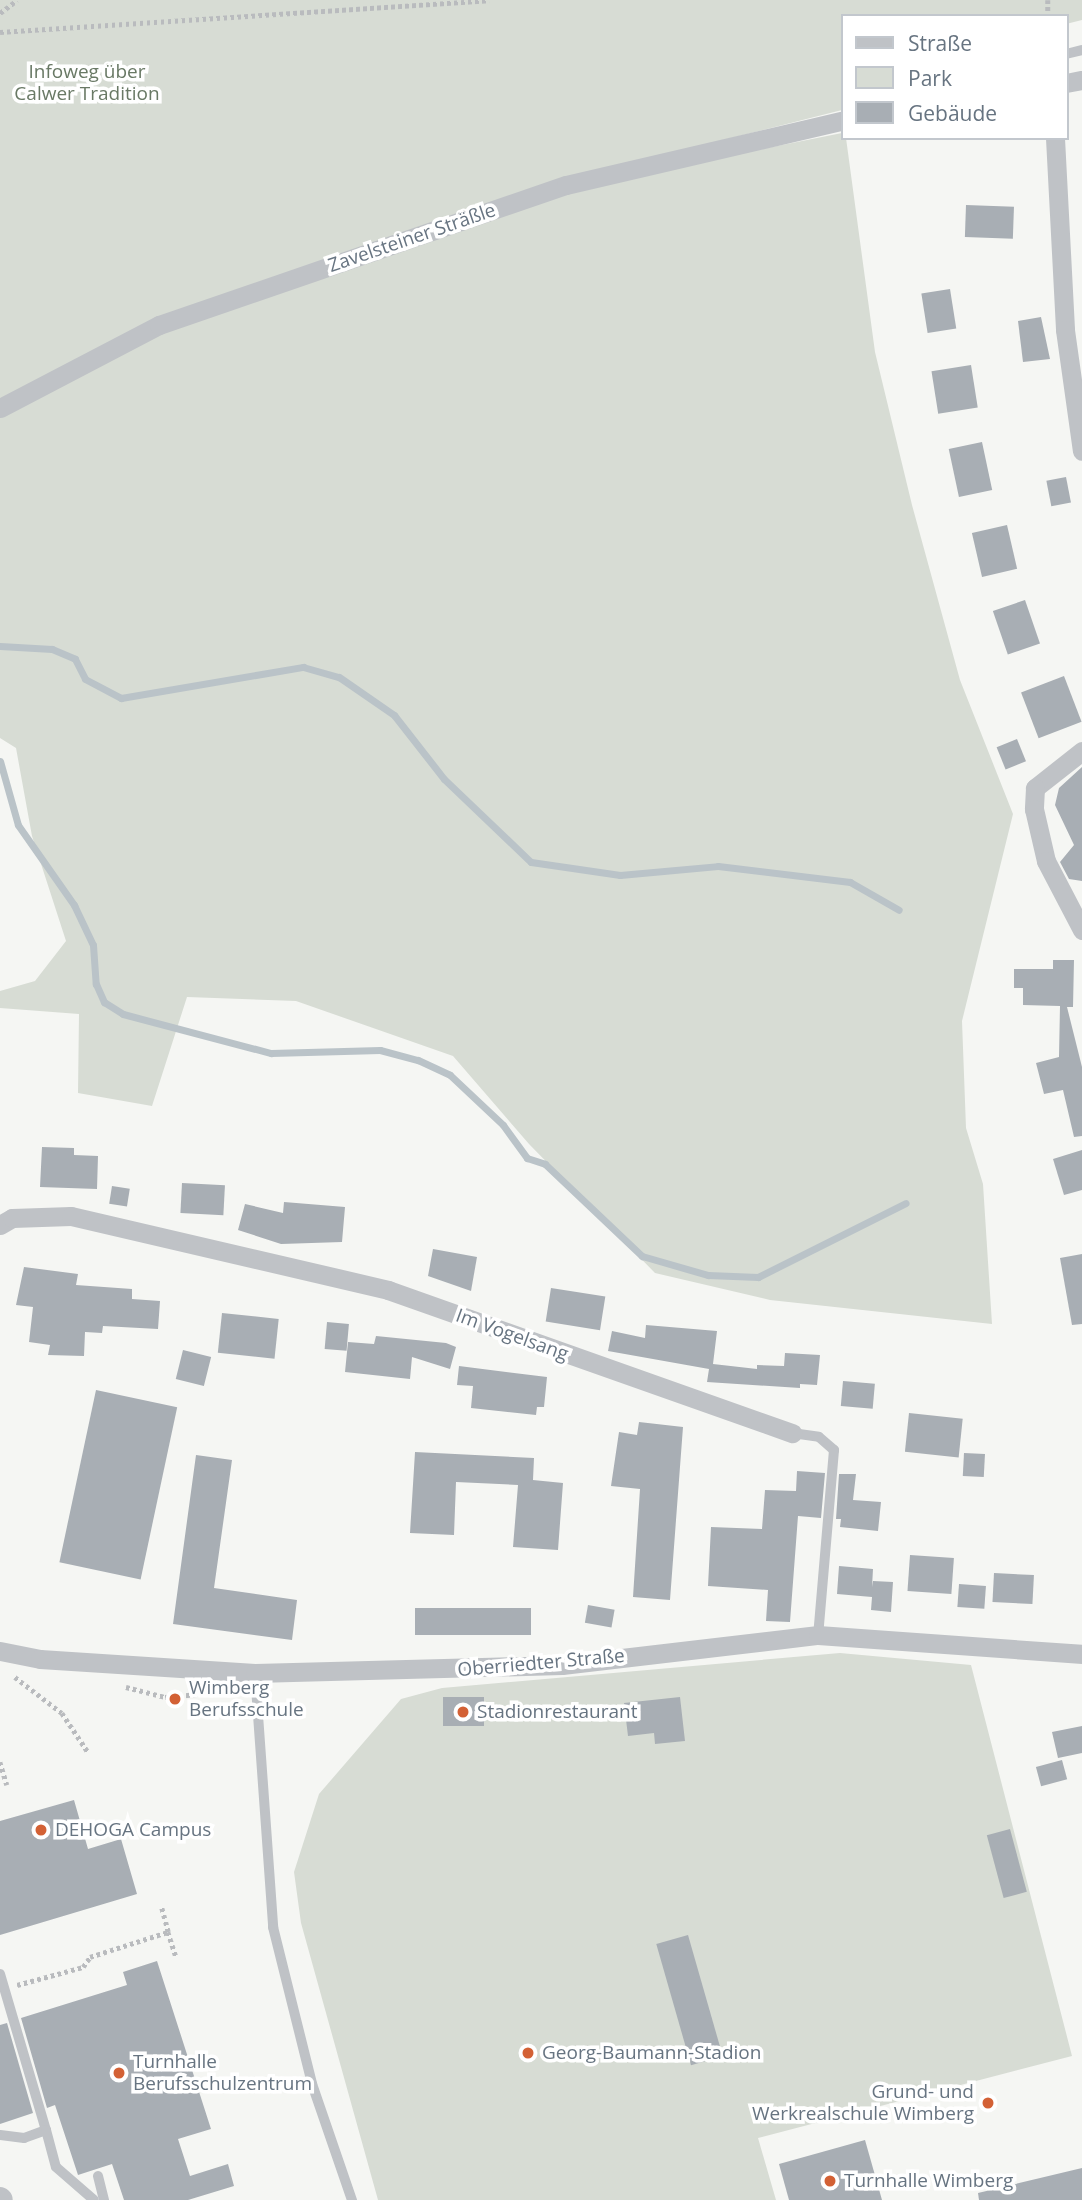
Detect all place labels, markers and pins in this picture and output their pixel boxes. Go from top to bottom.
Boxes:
place label: Wimberg Berufsschule [189,1677,304,1721]
marker: Wimberg Berufsschule [167,1691,183,1707]
place label: Stadionrestaurant [477,1701,637,1723]
marker: Stadionrestaurant [455,1704,471,1720]
place label: DEHOGA Campus [55,1819,211,1841]
marker: DEHOGA Campus [33,1822,49,1838]
place label: Georg-Baumann-Stadion [542,2042,761,2064]
marker: Georg-Baumann-Stadion [520,2045,536,2061]
place label: Turnhalle Berufsschulzentrum [133,2051,312,2095]
marker: Turnhalle Berufsschulzentrum [111,2065,127,2081]
place label: Grund- und Werkrealschule Wimberg [752,2081,974,2125]
marker: Grund- und Werkrealschule Wimberg [980,2095,996,2111]
place label: Turnhalle Wimberg [844,2170,1013,2192]
marker: Turnhalle Wimberg [822,2173,838,2189]

